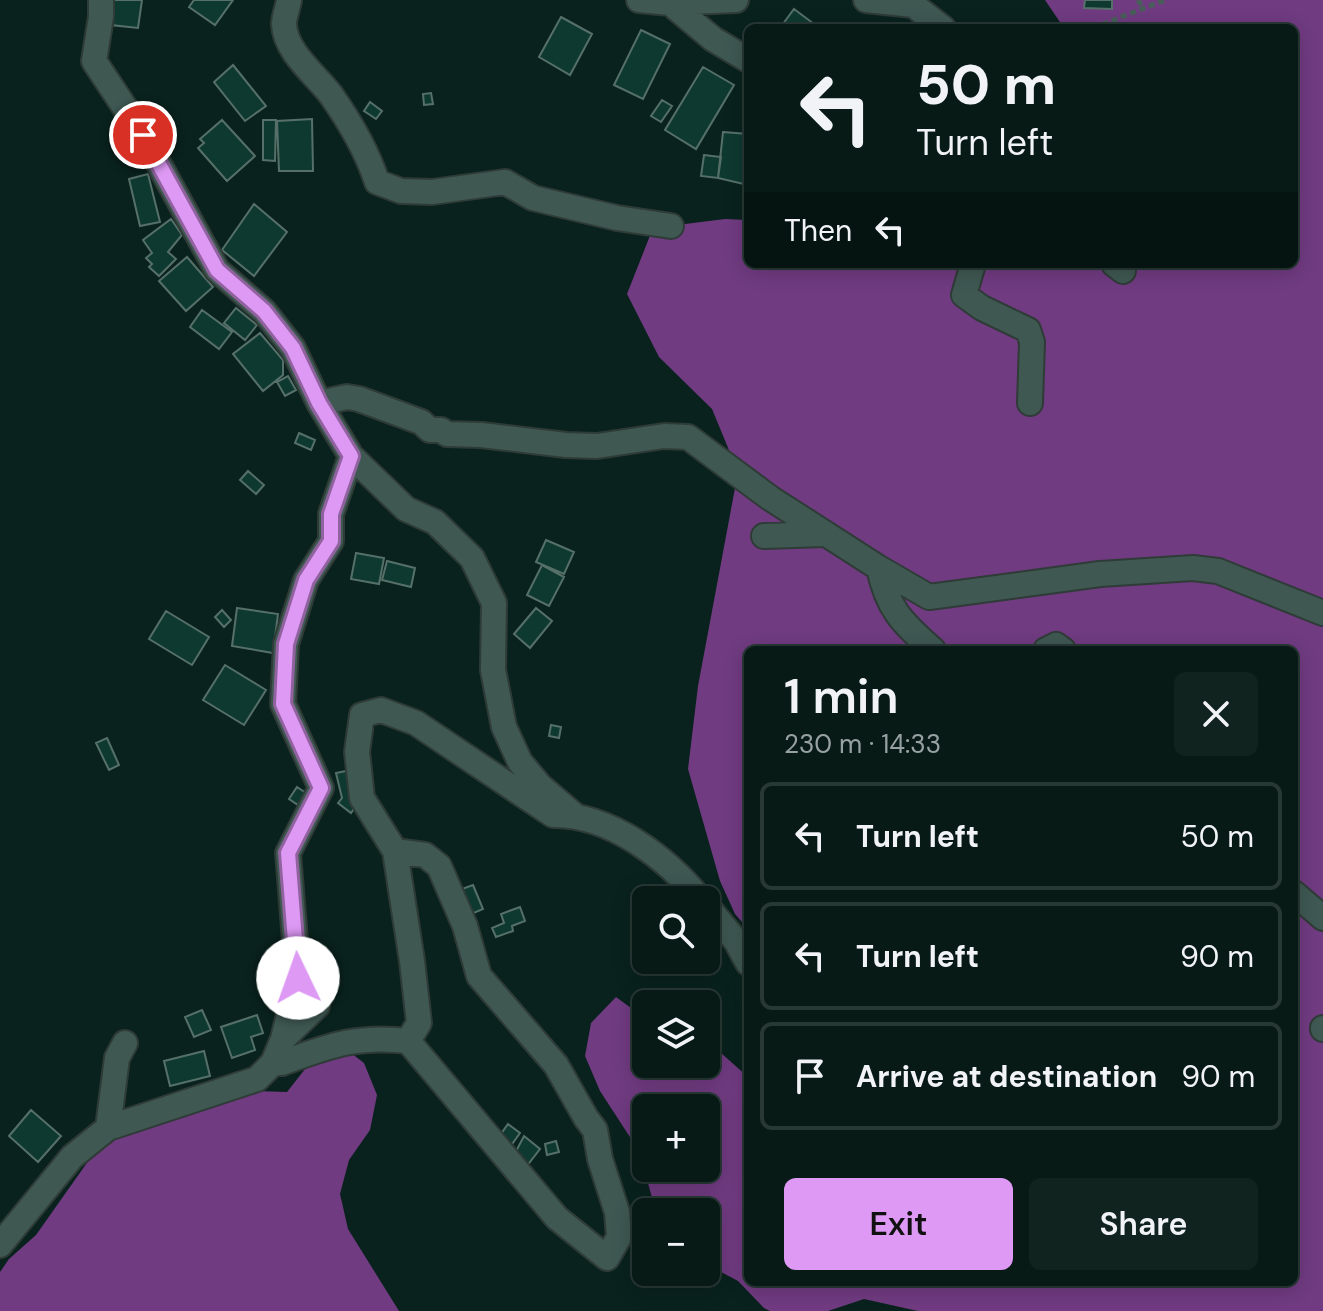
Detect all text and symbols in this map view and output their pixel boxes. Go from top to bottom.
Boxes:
text: 50 m [916,48,1056,121]
icon: left [784,56,888,160]
pin [109,101,177,169]
icon: arrive [121,113,165,157]
text: Turn left [916,119,1053,166]
icon: left [868,208,912,252]
text: Then [784,211,852,250]
text: 1 min [784,665,899,728]
button: close [1174,672,1258,756]
text: 230 m · 14:33 [784,727,941,761]
icon: left [788,814,832,858]
text: Turn left [856,817,979,856]
text: 50 m [1180,817,1254,856]
map controls [632,886,720,1286]
button: search [632,886,720,974]
icon: left [788,934,832,978]
position arrow [256,936,340,1020]
text: Turn left [856,937,979,976]
text: 90 m [1180,937,1254,976]
button: layers [632,990,720,1078]
icon: arrive [788,1054,832,1098]
text: Arrive at destination [856,1057,1157,1096]
text: 90 m [1181,1057,1255,1096]
button: + [632,1094,720,1182]
button: Exit [784,1178,1013,1270]
button: Share [1029,1178,1258,1270]
button: − [632,1198,720,1286]

